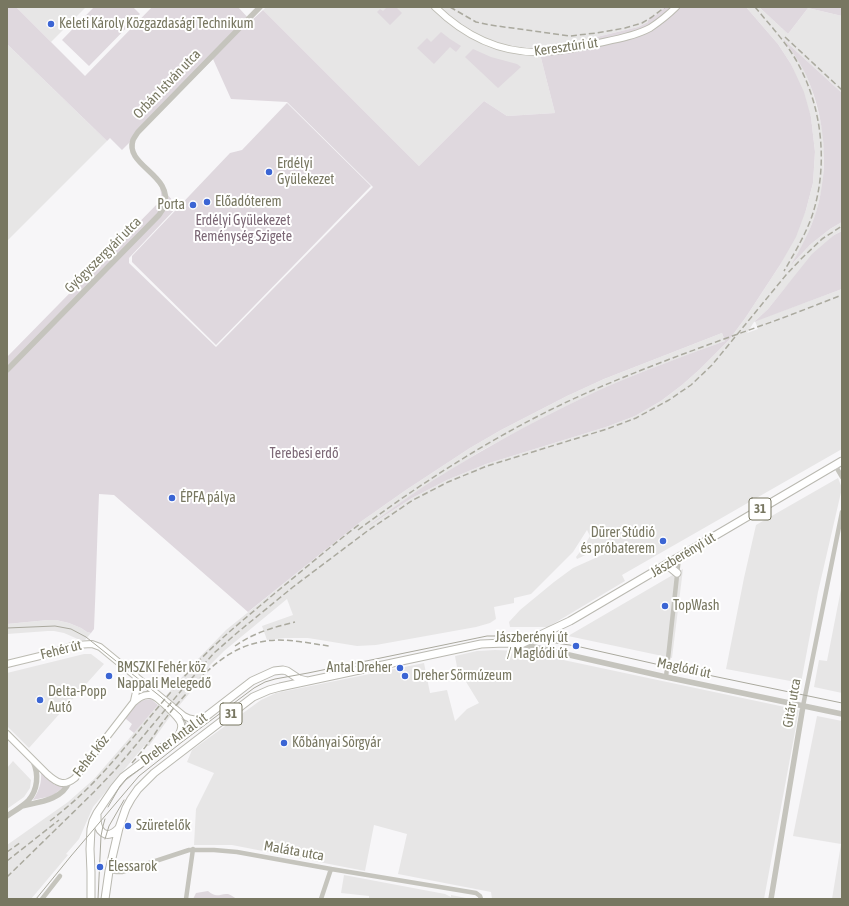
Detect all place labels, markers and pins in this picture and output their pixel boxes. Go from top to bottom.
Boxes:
place label: Keleti Károly Közgazdasági Technikum [59,16,254,32]
marker: Keleti Károly Közgazdasági Technikum [46,19,56,29]
place label: Erdélyi Gyülekezet [277,156,334,188]
marker: Erdélyi Gyülekezet [264,167,274,177]
place label: Előadóterem [215,194,282,210]
place label: Porta [157,197,185,213]
marker: Előadóterem [202,197,212,207]
marker: Porta [188,200,198,210]
place label: ÉPFA pálya [180,490,236,506]
marker: ÉPFA pálya [167,493,177,503]
place label: Dürer Stúdió és próbaterem [580,525,655,558]
marker: Dürer Stúdió és próbaterem [658,536,668,546]
place label: TopWash [673,598,719,614]
marker: TopWash [660,601,670,611]
place label: Jászberényi út / Maglódi út [495,630,568,662]
marker: Jászberényi út / Maglódi út [571,641,581,651]
place label: BMSZKI Fehér köz Nappali Melegedő [117,660,211,692]
place label: Antal Dreher [327,660,392,676]
marker: Antal Dreher [395,663,405,673]
place label: Dreher Sörmúzeum [413,668,512,684]
marker: BMSZKI Fehér köz Nappali Melegedő [104,671,114,681]
marker: Dreher Sörmúzeum [400,671,410,681]
place label: Delta-Popp Autó [48,684,107,716]
marker: Delta-Popp Autó [35,695,45,705]
place label: Kőbányai Sörgyár [292,735,381,751]
marker: Kőbányai Sörgyár [279,738,289,748]
place label: Szüretelők [136,818,191,834]
marker: Szüretelők [123,821,133,831]
place label: Élessarok [108,859,157,875]
marker: Élessarok [95,862,105,872]

